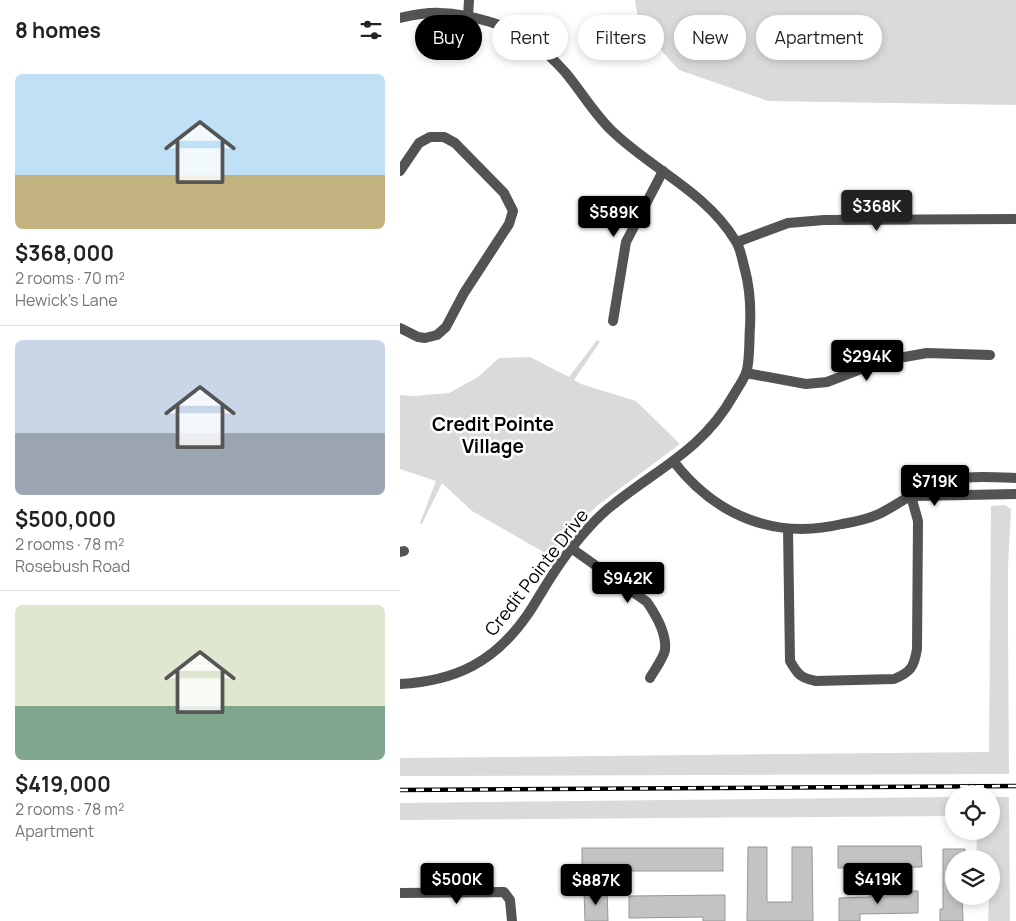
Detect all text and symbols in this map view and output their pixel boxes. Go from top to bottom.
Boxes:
chip: Buy [415,15,482,60]
chip: Rent [492,15,568,60]
chip: Filters [578,15,664,60]
chip: New [674,15,746,60]
chip: Apartment [756,15,882,60]
text: 8 homes [15,16,101,44]
icon: filters [357,16,385,44]
icon: home [155,107,245,197]
pin: $368K [842,190,912,232]
text: $368K [852,195,902,217]
pin: $589K [579,196,649,238]
text: $589K [589,201,639,223]
text: $368,000 [15,239,114,267]
text: 2 rooms · 70 m² [15,267,125,289]
text: Hewick's Lane [15,289,118,311]
pin: $294K [832,340,902,382]
text: $294K [842,345,892,367]
icon: home [155,372,245,462]
district label: Credit Pointe Village [432,411,554,459]
pin: $719K [900,464,970,507]
text: $719K [912,470,958,492]
street label: Credit Pointe Drive [479,504,593,640]
text: $500,000 [15,505,116,533]
text: 2 rooms · 78 m² [15,533,124,555]
text: Rosebush Road [15,555,130,577]
pin: $942K [593,562,663,604]
text: $942K [603,567,653,589]
icon: home [155,637,245,727]
text: $419,000 [15,770,111,798]
map controls [945,785,1000,905]
button: locate [945,785,1000,840]
text: 2 rooms · 78 m² [15,798,124,820]
text: Apartment [15,820,94,842]
button: layers [945,850,1000,905]
pin: $500K [422,862,492,905]
pin: $419K [843,862,913,905]
pin: $887K [561,864,631,906]
text: $500K [432,868,482,890]
text: $419K [854,868,902,890]
text: $887K [572,869,620,891]

